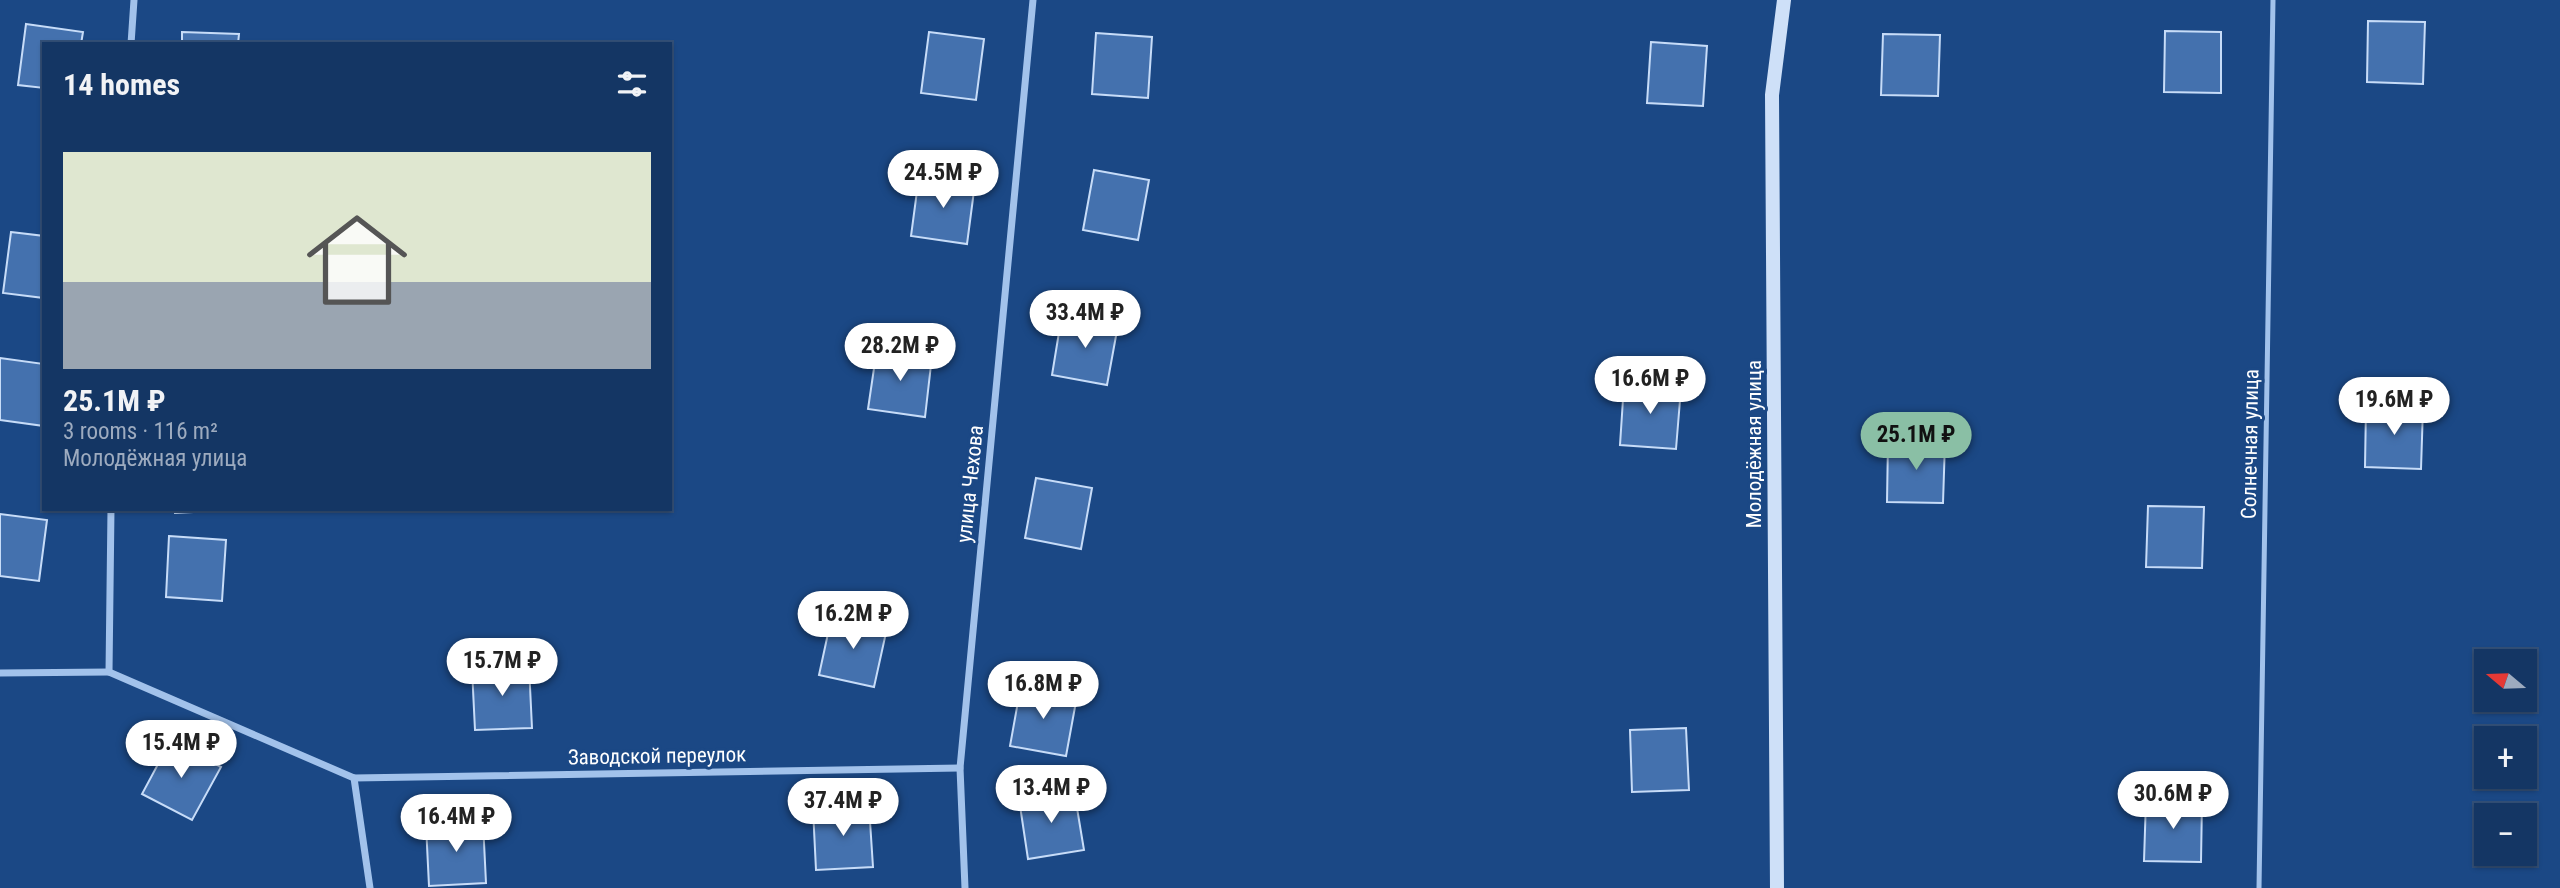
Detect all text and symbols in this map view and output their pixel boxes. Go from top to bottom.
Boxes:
icon: filters [613,65,651,103]
text: 14 homes [63,67,180,102]
pin: 24.5M ₽ [878,150,1008,210]
text: 24.5M ₽ [904,159,982,186]
icon: home [294,197,420,323]
pin: 33.4M ₽ [1020,290,1150,350]
text: 33.4M ₽ [1046,299,1124,326]
pin: 28.2M ₽ [835,324,965,383]
text: 28.2M ₽ [861,332,939,359]
pin: 16.6M ₽ [1585,356,1715,416]
street label: Молодёжная улица [1742,360,1766,528]
text: 16.6M ₽ [1611,365,1689,392]
street label: Солнечная улица [2237,369,2263,519]
pin: 19.6M ₽ [2329,378,2459,437]
text: 25.1M ₽ [63,383,166,418]
text: 19.6M ₽ [2355,386,2433,413]
pin: 25.1M ₽ [1851,412,1981,472]
text: 3 rooms · 116 m² [63,418,218,445]
text: 25.1M ₽ [1877,421,1955,448]
street label: улица Чехова [952,424,988,544]
text: Молодёжная улица [63,445,247,472]
pin: 16.2M ₽ [788,592,918,651]
text: 16.2M ₽ [814,600,892,627]
pin: 15.7M ₽ [437,638,567,698]
text: 15.7M ₽ [463,647,541,674]
north arrow [2474,649,2538,712]
map controls [2474,649,2537,866]
pin: 16.8M ₽ [978,662,1108,721]
text: 16.8M ₽ [1004,670,1082,697]
pin: 15.4M ₽ [116,720,246,780]
button: + [2474,726,2537,789]
text: 15.4M ₽ [142,729,220,756]
street label: Заводской переулок [568,742,746,770]
pin: 13.4M ₽ [986,766,1116,825]
pin: 30.6M ₽ [2108,772,2238,831]
text: 13.4M ₽ [1012,774,1090,801]
pin: 37.4M ₽ [778,778,908,838]
text: 30.6M ₽ [2134,780,2212,807]
text: 37.4M ₽ [804,787,882,814]
pin: 16.4M ₽ [391,794,521,854]
text: 16.4M ₽ [417,803,495,830]
button: − [2474,803,2537,866]

